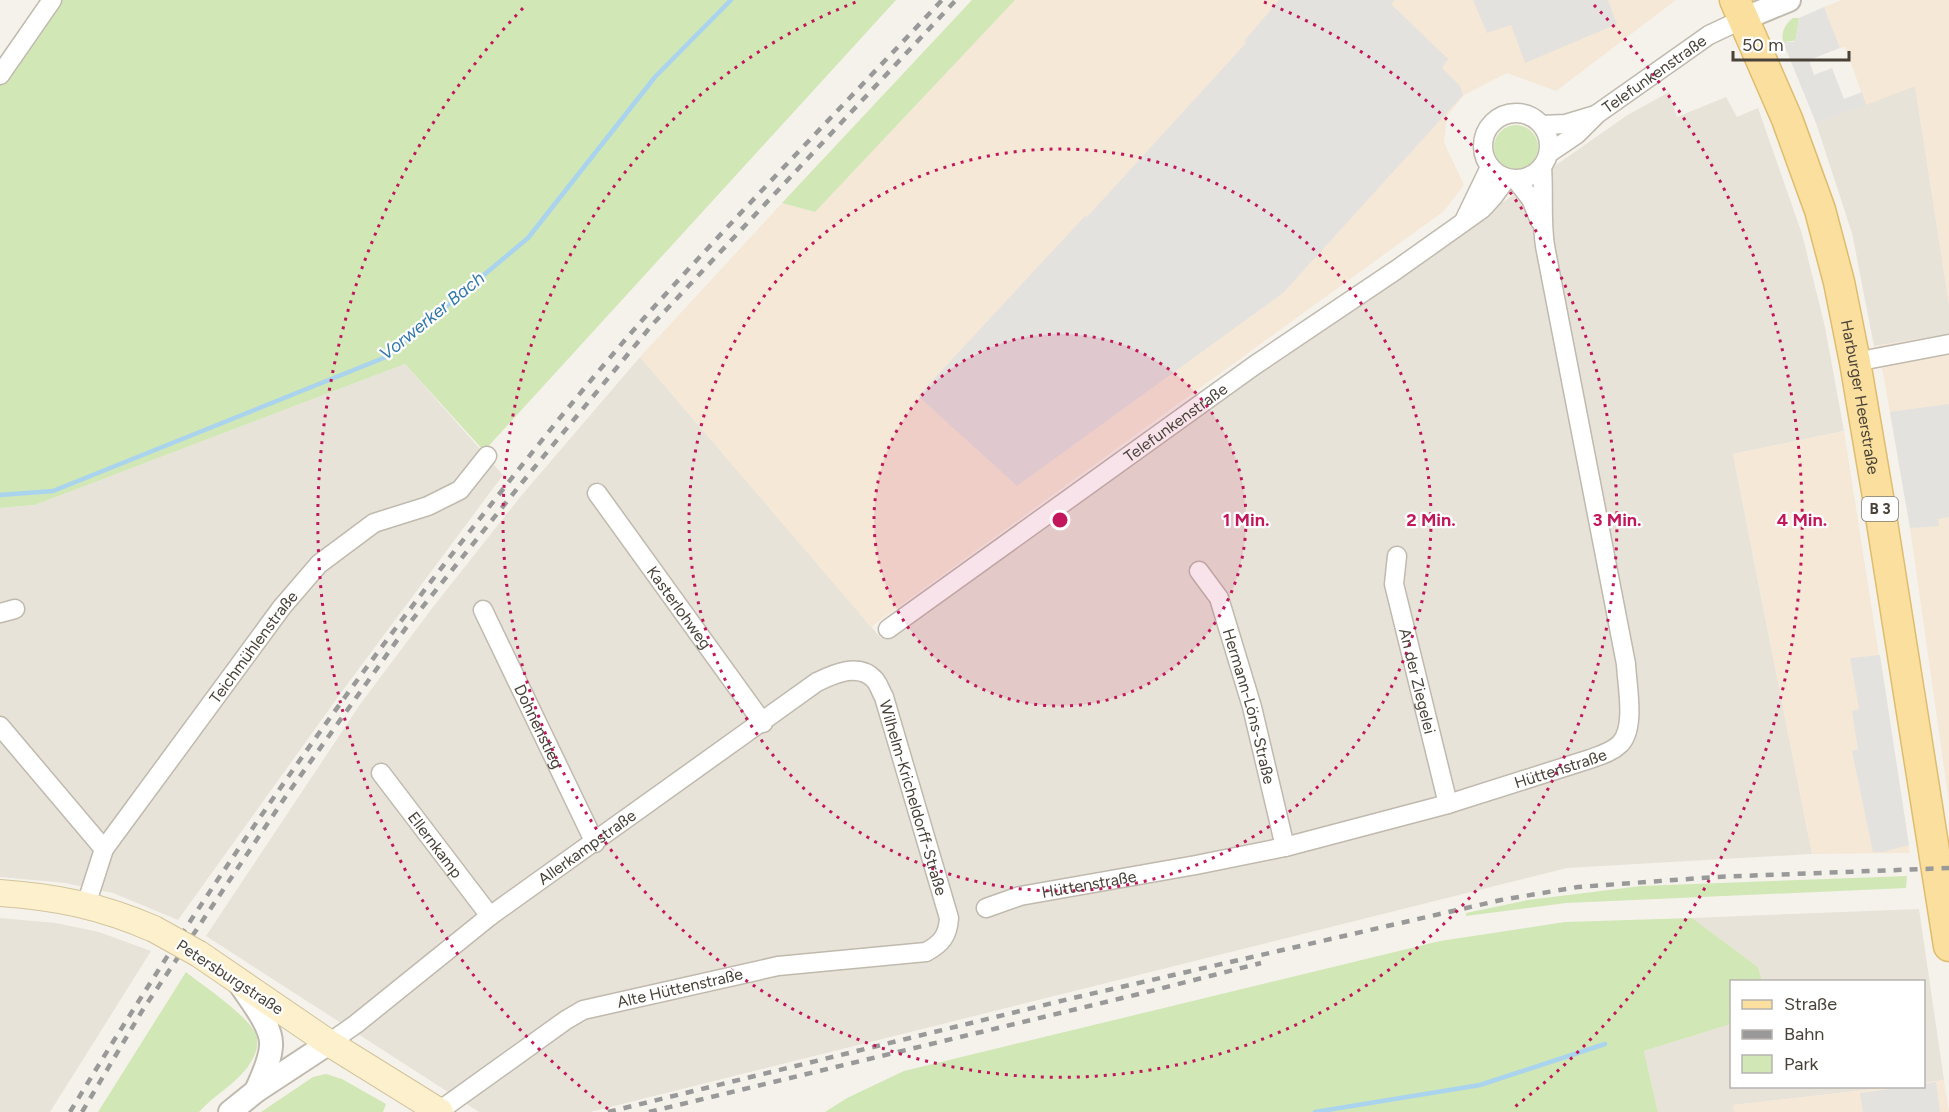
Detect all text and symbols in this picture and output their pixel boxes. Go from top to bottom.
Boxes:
scale bar [1733,24,1848,62]
street label: Telefunkenstraße [1598,30,1710,117]
text: 50 m [1742,34,1784,56]
water label: Vorwerker Bach [375,267,489,365]
street label: Harburger Heerstraße [1837,318,1883,476]
street label: Telefunkenstraße [1120,379,1231,466]
road number: B 3 [1862,497,1898,521]
text: 1 Min. [1223,509,1269,531]
text: 2 Min. [1406,509,1456,531]
text: 3 Min. [1592,509,1642,531]
text: 4 Min. [1777,509,1827,531]
centre of rings [1050,510,1070,530]
street label: Kasterlohweg [643,562,716,652]
street label: Teichmühlenstraße [205,587,301,707]
street label: Hermann-Löns-Straße [1219,626,1279,786]
street label: An der Ziegelei [1396,626,1440,736]
street label: Dohnenstieg [511,681,567,772]
street label: Wilhelm-Kricheldorff-Straße [876,698,951,898]
street label: Hüttenstraße [1512,744,1609,792]
street label: Allerkampstraße [534,805,640,888]
street label: Ellernkamp [404,808,467,882]
street label: Hüttenstraße [1040,866,1138,902]
street label: Petersburgstraße [173,935,287,1019]
street label: Alte Hüttenstraße [615,964,745,1012]
legend [1730,980,1925,1088]
text: Straße [1784,993,1837,1015]
text: Bahn [1784,1023,1824,1045]
text: Park [1784,1053,1819,1075]

